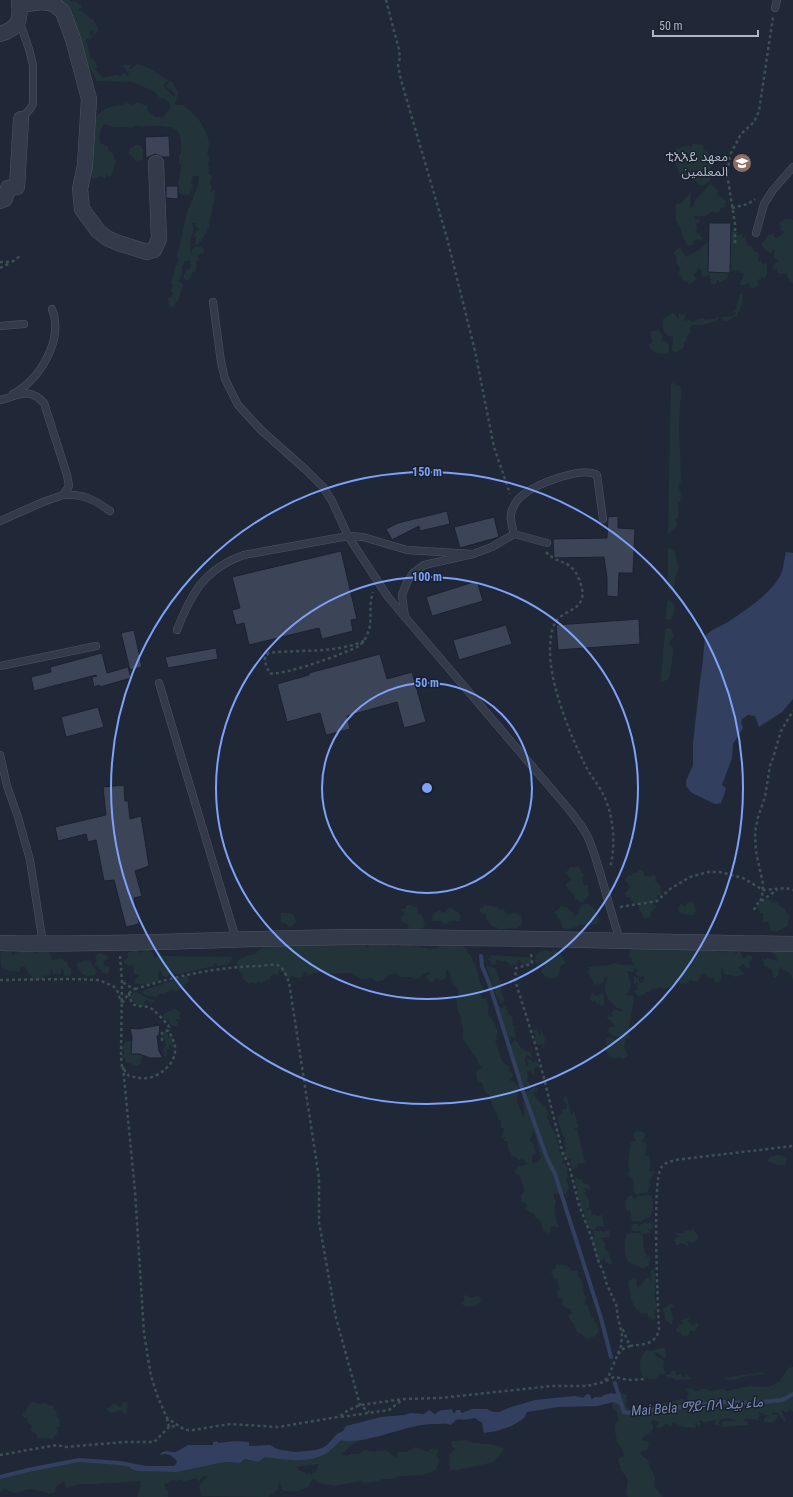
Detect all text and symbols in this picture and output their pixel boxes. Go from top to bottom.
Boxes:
scale bar [653,12,758,38]
text: 50 m [659,19,683,33]
place label: ቲኢኣይ معهد المعلمين [666,149,728,180]
school or university icon: ቲኢኣይ معهد المعلمين [731,152,753,174]
text: 150 m [412,465,442,479]
text: 100 m [412,570,442,584]
text: 50 m [415,676,439,690]
centre of rings [420,781,434,795]
water label: Mai Bela ማይ-በላ ماء بيلا [631,1393,764,1419]

